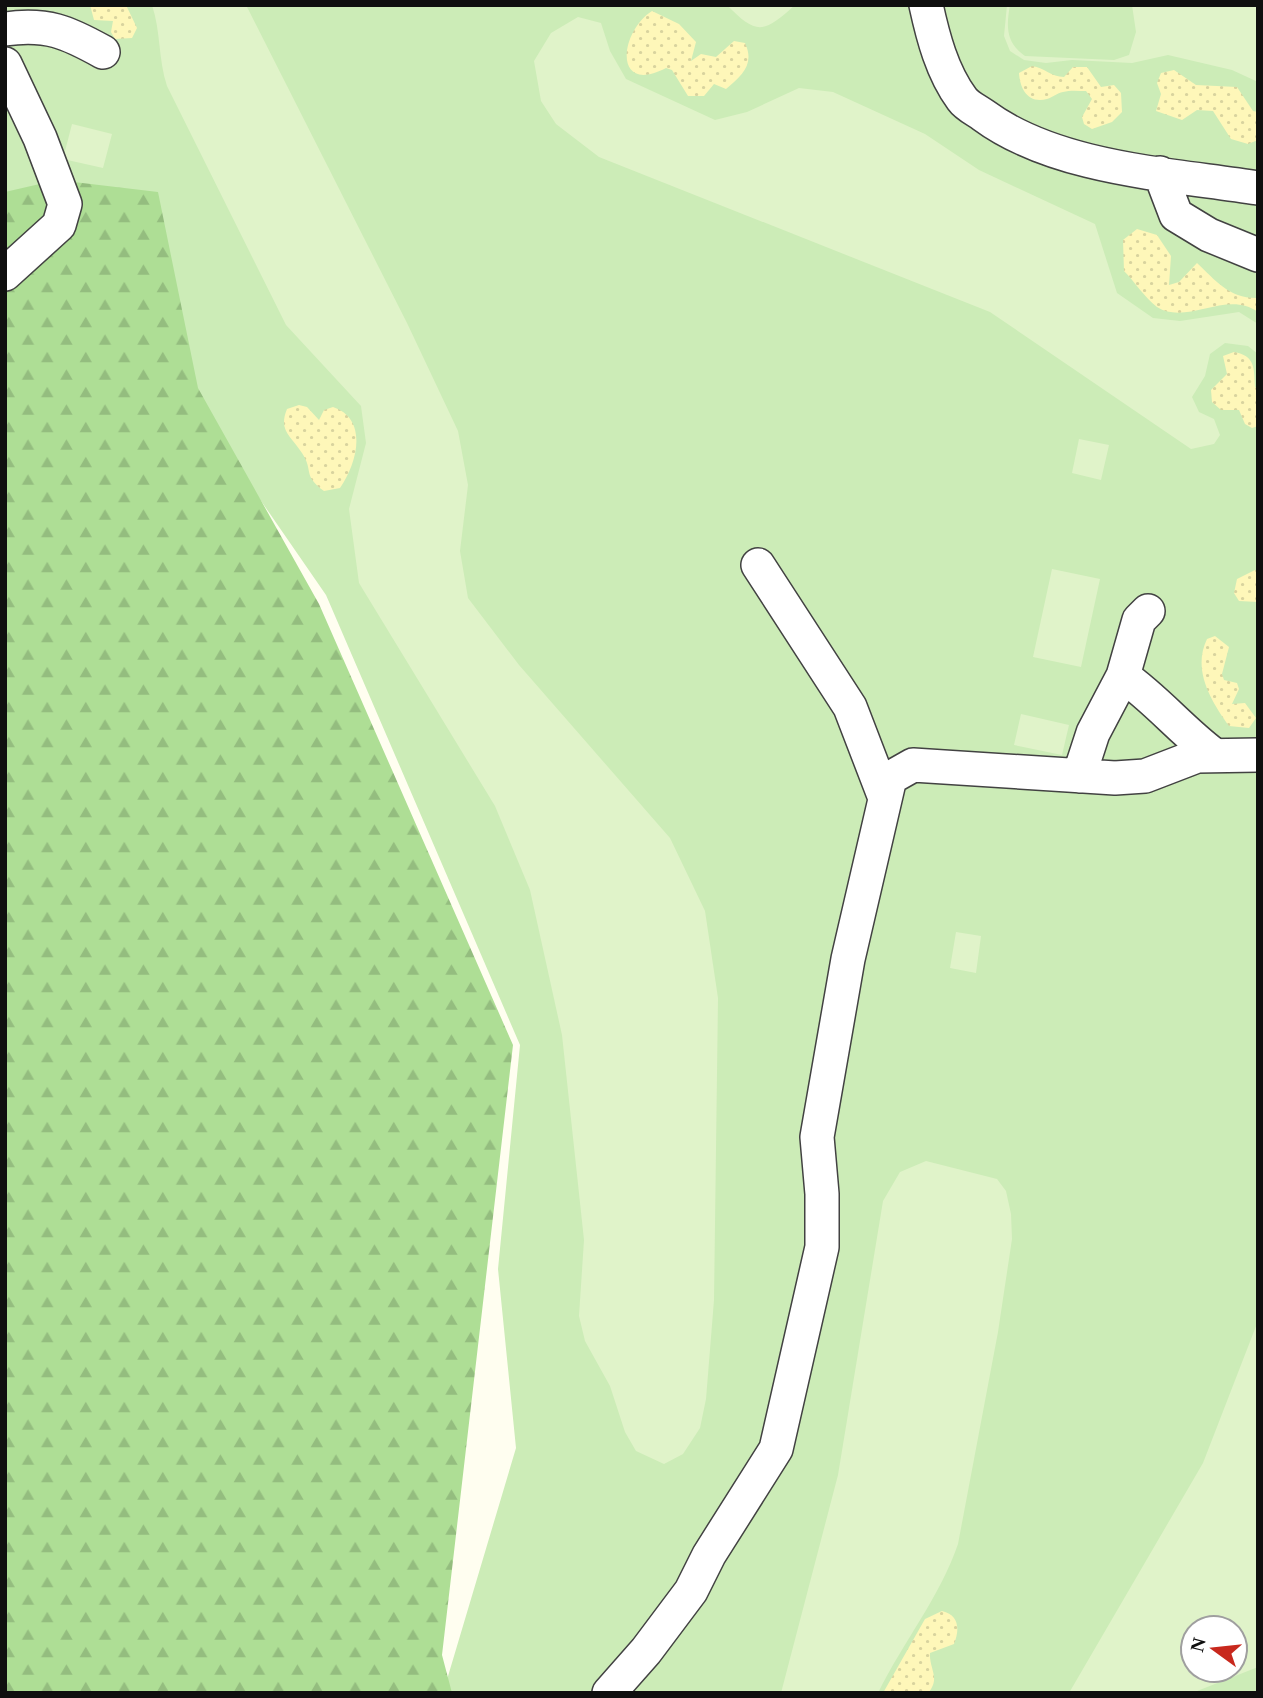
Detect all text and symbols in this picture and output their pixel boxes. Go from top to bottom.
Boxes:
north arrow [1179,1614,1249,1684]
text: N [1186,1635,1210,1654]

